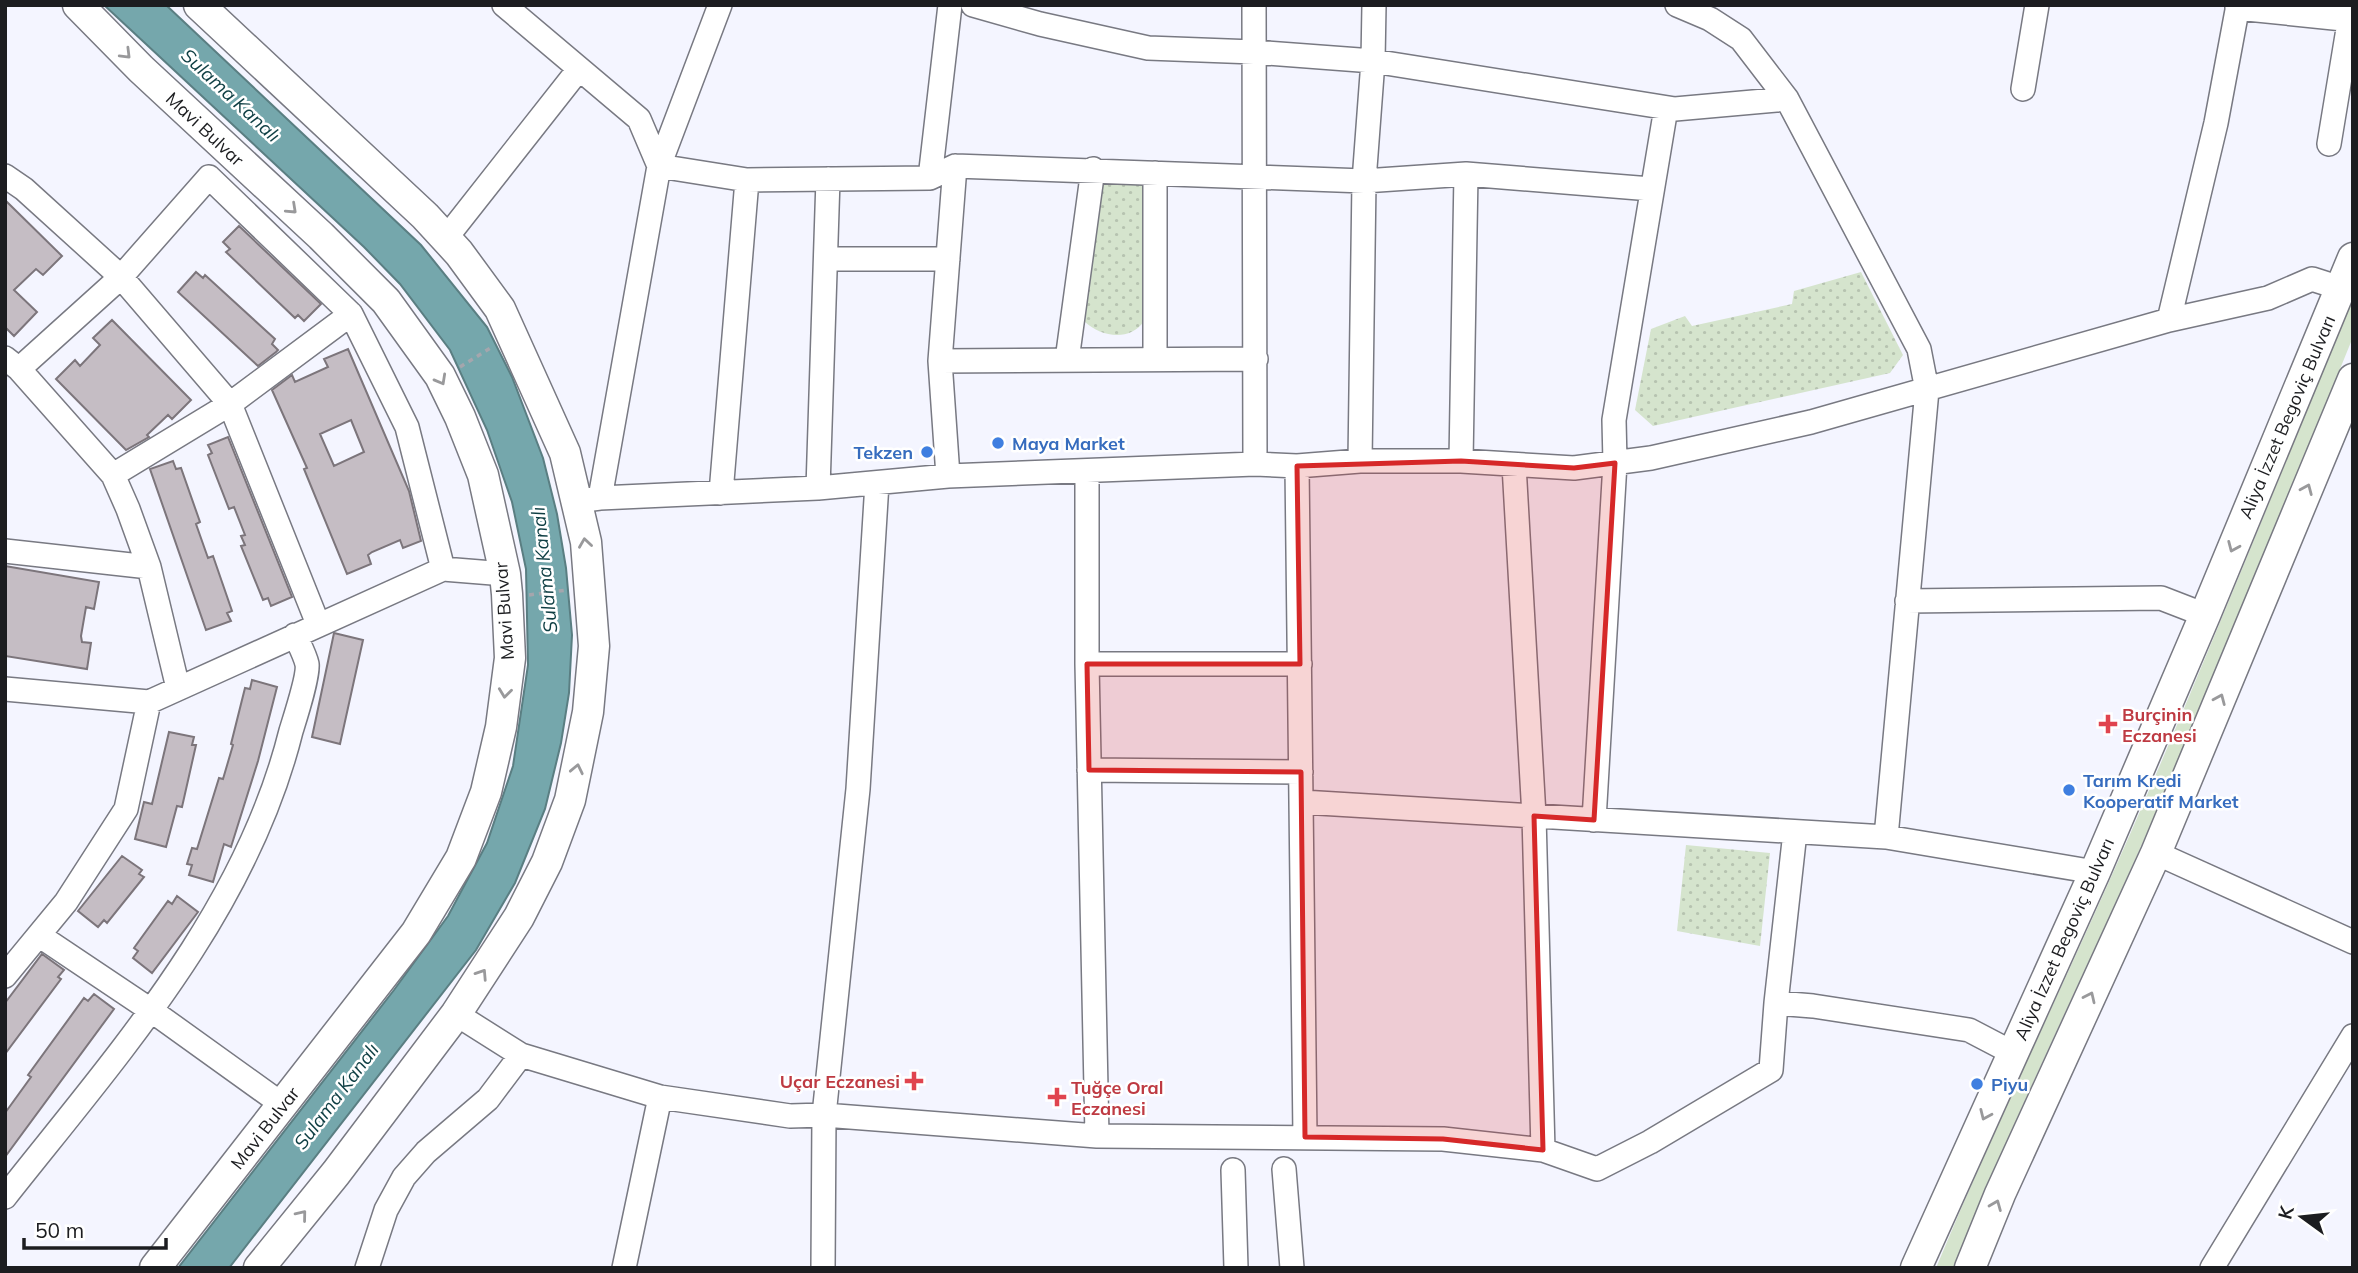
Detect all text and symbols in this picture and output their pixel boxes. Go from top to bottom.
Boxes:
water label: Sulama Kanalı [176,43,286,147]
one-way arrow [117,45,130,58]
street label: Mavi Bulvar [161,87,249,171]
one-way arrow [284,201,297,213]
street label: Aliya İzzet Begoviç Bulvarı [2234,312,2340,522]
one-way arrow [433,372,446,385]
place label: Maya Market [1012,432,1125,455]
marker: Maya Market [990,435,1006,451]
place label: Tekzen [854,441,913,464]
marker: Tekzen [919,444,935,460]
one-way arrow [2299,483,2313,496]
water label: Sulama Kanalı [525,506,563,634]
one-way arrow [578,537,593,549]
one-way arrow [2227,540,2241,553]
street label: Mavi Bulvar [489,561,519,661]
one-way arrow [498,687,513,699]
one-way arrow [2211,694,2225,706]
place label: Burçinin Eczanesi [2122,703,2197,747]
marker: Burçinin Eczanesi [2100,716,2116,732]
one-way arrow [568,763,583,775]
place label: Tarım Kredi Kooperatif Market [2083,769,2239,813]
marker: Tarım Kredi Kooperatif Market [2061,782,2077,798]
street label: Aliya İzzet Begoviç Bulvarı [2009,834,2119,1044]
one-way arrow [474,969,487,982]
one-way arrow [2082,992,2096,1004]
water label: Sulama Kanalı [288,1038,384,1154]
place label: Uçar Eczanesi [780,1070,900,1093]
marker: Uçar Eczanesi [906,1073,922,1089]
place label: Piyu [1991,1073,2028,1096]
place label: Tuğçe Oral Eczanesi [1071,1076,1163,1120]
marker: Piyu [1969,1076,1985,1092]
street label: Mavi Bulvar [226,1082,305,1174]
marker: Tuğçe Oral Eczanesi [1049,1089,1065,1105]
one-way arrow [1979,1108,1993,1120]
north arrow [2267,1182,2337,1252]
one-way arrow [1988,1199,2002,1212]
text: K [2272,1202,2299,1222]
scale bar [24,1206,166,1250]
one-way arrow [294,1210,306,1223]
text: 50 m [35,1217,84,1243]

